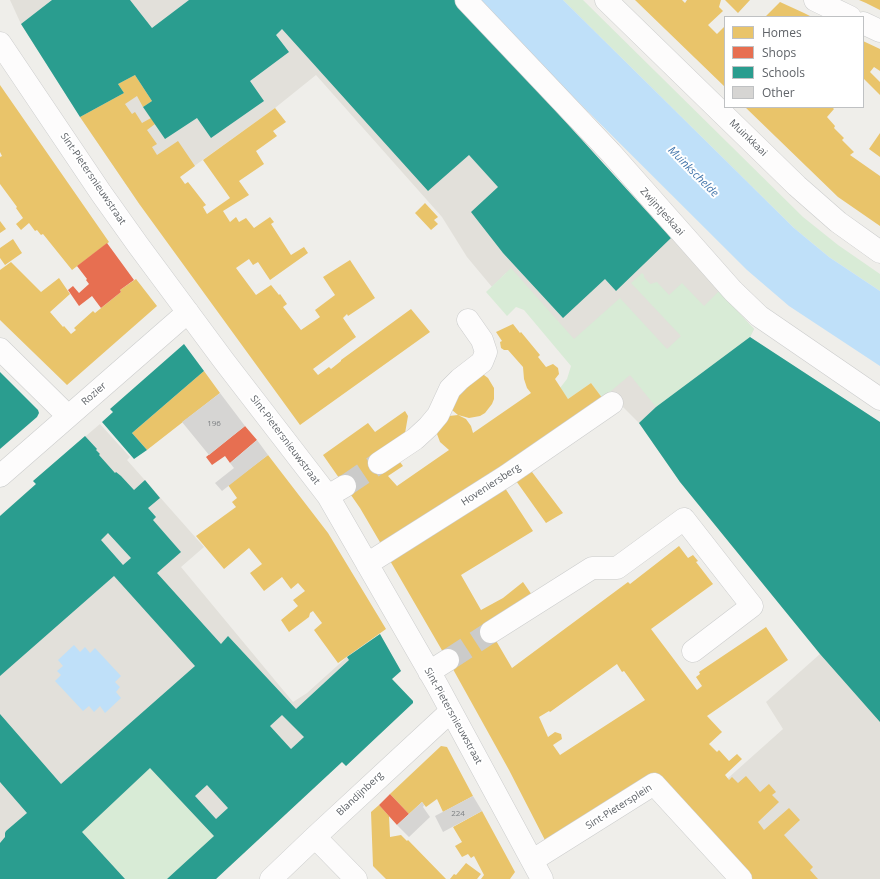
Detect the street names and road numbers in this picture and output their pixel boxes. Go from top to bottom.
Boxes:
street label: Muinkkaai [727,117,769,159]
street label: Sint-Pietersnieuwstraat [58,131,128,227]
street label: Zwijntjeskaai [637,186,687,238]
street label: Rozier [79,380,109,408]
street label: Sint-Pietersnieuwstraat [248,393,322,487]
street label: Hoveniersberg [459,461,523,509]
street label: Sint-Pietersnieuwstraat [421,666,485,766]
street label: Blandijnberg [334,769,386,819]
street label: Sint-Pietersplein [584,782,654,832]

